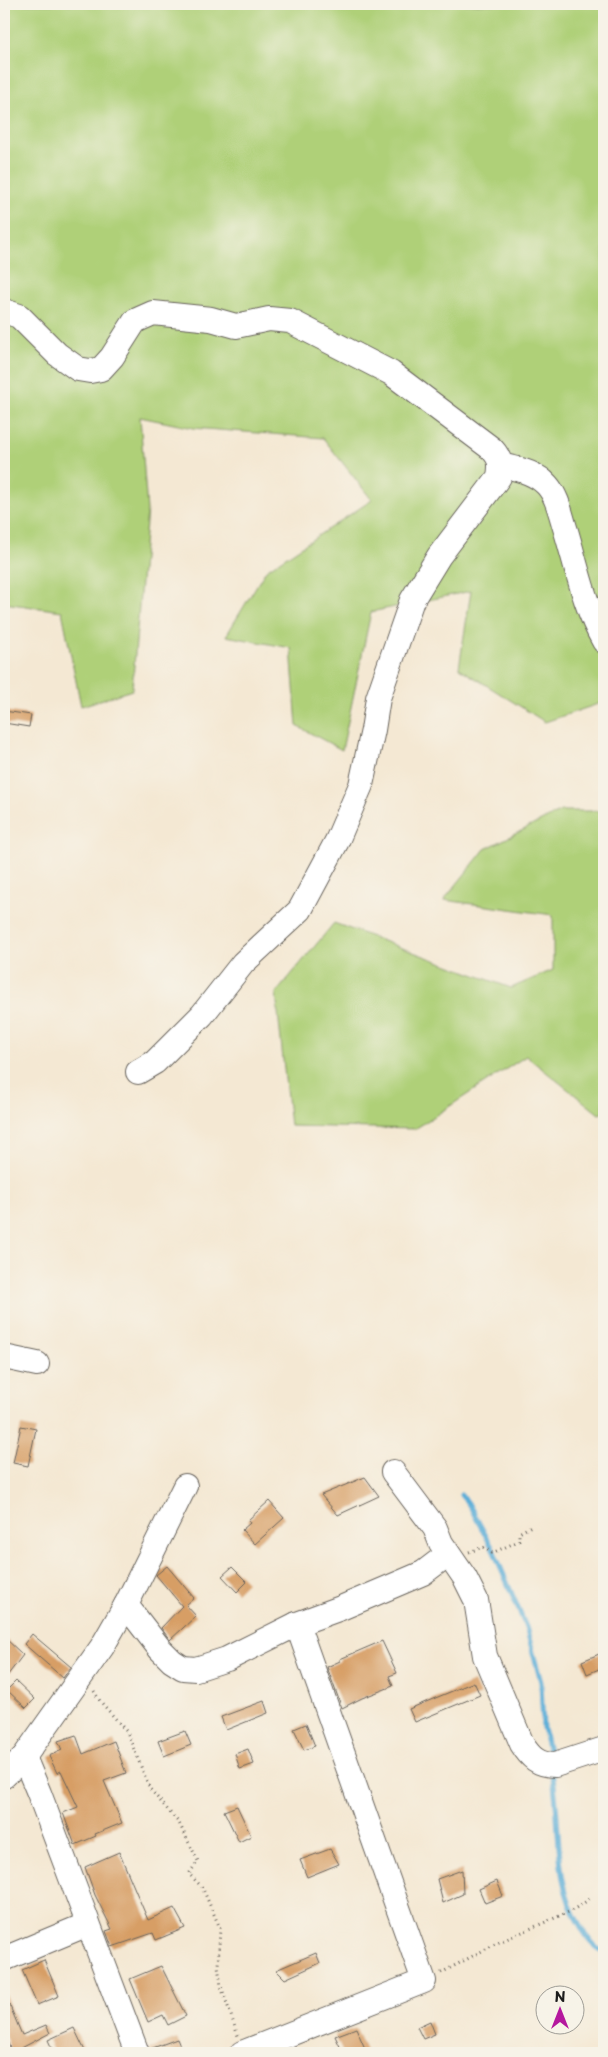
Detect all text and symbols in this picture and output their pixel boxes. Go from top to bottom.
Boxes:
north arrow [536,1984,586,2034]
text: N [554,1986,566,2007]

